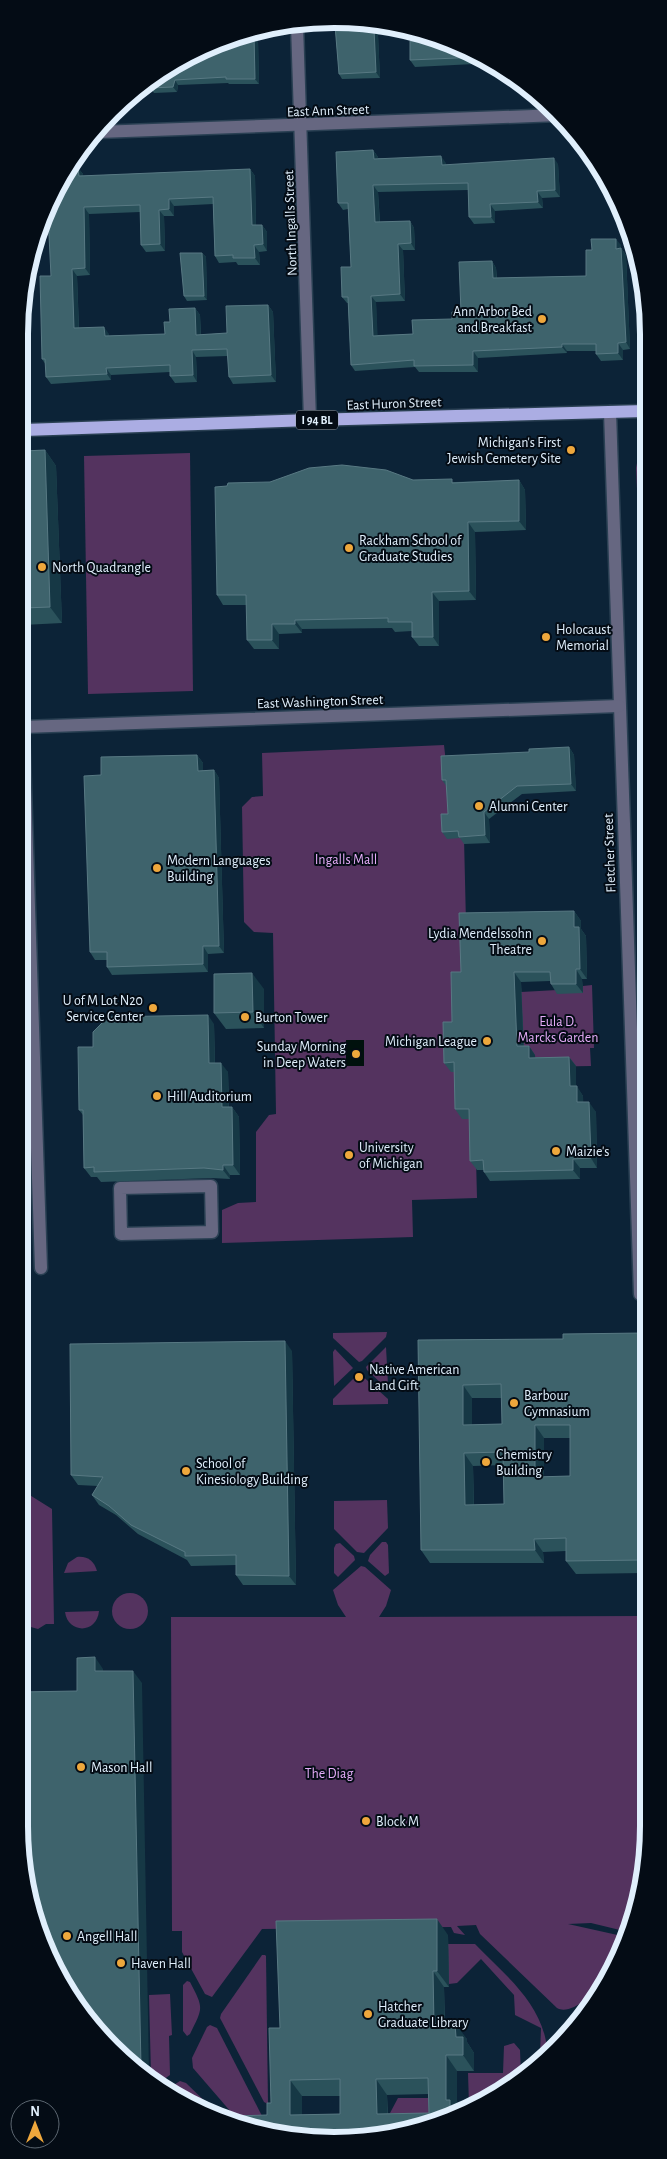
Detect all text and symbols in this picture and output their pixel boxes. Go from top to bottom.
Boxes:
street label: East Ann Street [287,103,370,119]
street label: North Ingalls Street [282,169,300,276]
place label: Ann Arbor Bed and Breakfast [453,305,533,335]
marker: Ann Arbor Bed and Breakfast [536,313,548,325]
street label: East Huron Street [346,395,442,413]
road number: I 94 BL [296,410,338,430]
place label: Michigan's First Jewish Cemetery Site [447,436,562,466]
marker: Michigan's First Jewish Cemetery Site [565,444,577,456]
place label: Rackham School of Graduate Studies [359,534,462,564]
marker: Rackham School of Graduate Studies [343,542,355,554]
marker: North Quadrangle [36,561,48,573]
place label: North Quadrangle [52,561,151,575]
place label: Holocaust Memorial [556,623,612,653]
marker: Holocaust Memorial [540,631,552,643]
street label: East Washington Street [257,693,384,711]
marker: Alumni Center [473,800,485,812]
place label: Alumni Center [489,800,568,814]
street label: Fletcher Street [602,813,618,893]
park label: Ingalls Mall [315,853,377,867]
place label: Modern Languages Building [167,854,271,884]
marker: Modern Languages Building [151,862,163,874]
place label: Lydia Mendelssohn Theatre [428,927,532,957]
marker: Lydia Mendelssohn Theatre [536,935,548,947]
place label: U of M Lot N20 Service Center [63,994,143,1024]
marker: U of M Lot N20 Service Center [147,1002,159,1014]
marker: Burton Tower [239,1011,251,1023]
place label: Burton Tower [255,1011,328,1025]
park label: Eula D. Marcks Garden [517,1015,599,1045]
place label: Michigan League [385,1035,477,1049]
marker: Michigan League [481,1035,493,1047]
place label: Sunday Morning in Deep Waters [257,1040,346,1070]
marker: Sunday Morning in Deep Waters [350,1048,362,1060]
marker: Hill Auditorium [151,1090,163,1102]
place label: Hill Auditorium [167,1090,252,1104]
place label: University of Michigan [359,1141,423,1171]
marker: Maizie's [550,1145,562,1157]
place label: Maizie's [566,1145,610,1159]
marker: University of Michigan [343,1149,355,1161]
place label: Native American Land Gift [369,1363,459,1393]
marker: Native American Land Gift [353,1371,365,1383]
place label: Barbour Gymnasium [524,1389,590,1419]
marker: Barbour Gymnasium [508,1397,520,1409]
place label: Chemistry Building [496,1448,552,1478]
marker: Chemistry Building [480,1456,492,1468]
place label: School of Kinesiology Building [196,1457,308,1487]
marker: School of Kinesiology Building [180,1465,192,1477]
marker: Mason Hall [75,1761,87,1773]
place label: Mason Hall [91,1761,153,1775]
park label: The Diag [305,1767,353,1781]
marker: Block M [360,1815,372,1827]
place label: Block M [376,1815,419,1829]
marker: Angell Hall [61,1930,73,1942]
place label: Angell Hall [77,1930,137,1944]
marker: Haven Hall [115,1957,127,1969]
place label: Haven Hall [131,1957,191,1971]
place label: Hatcher Graduate Library [378,2000,469,2030]
marker: Hatcher Graduate Library [362,2008,374,2020]
north arrow [10,2099,60,2149]
text: N [30,2105,40,2119]

